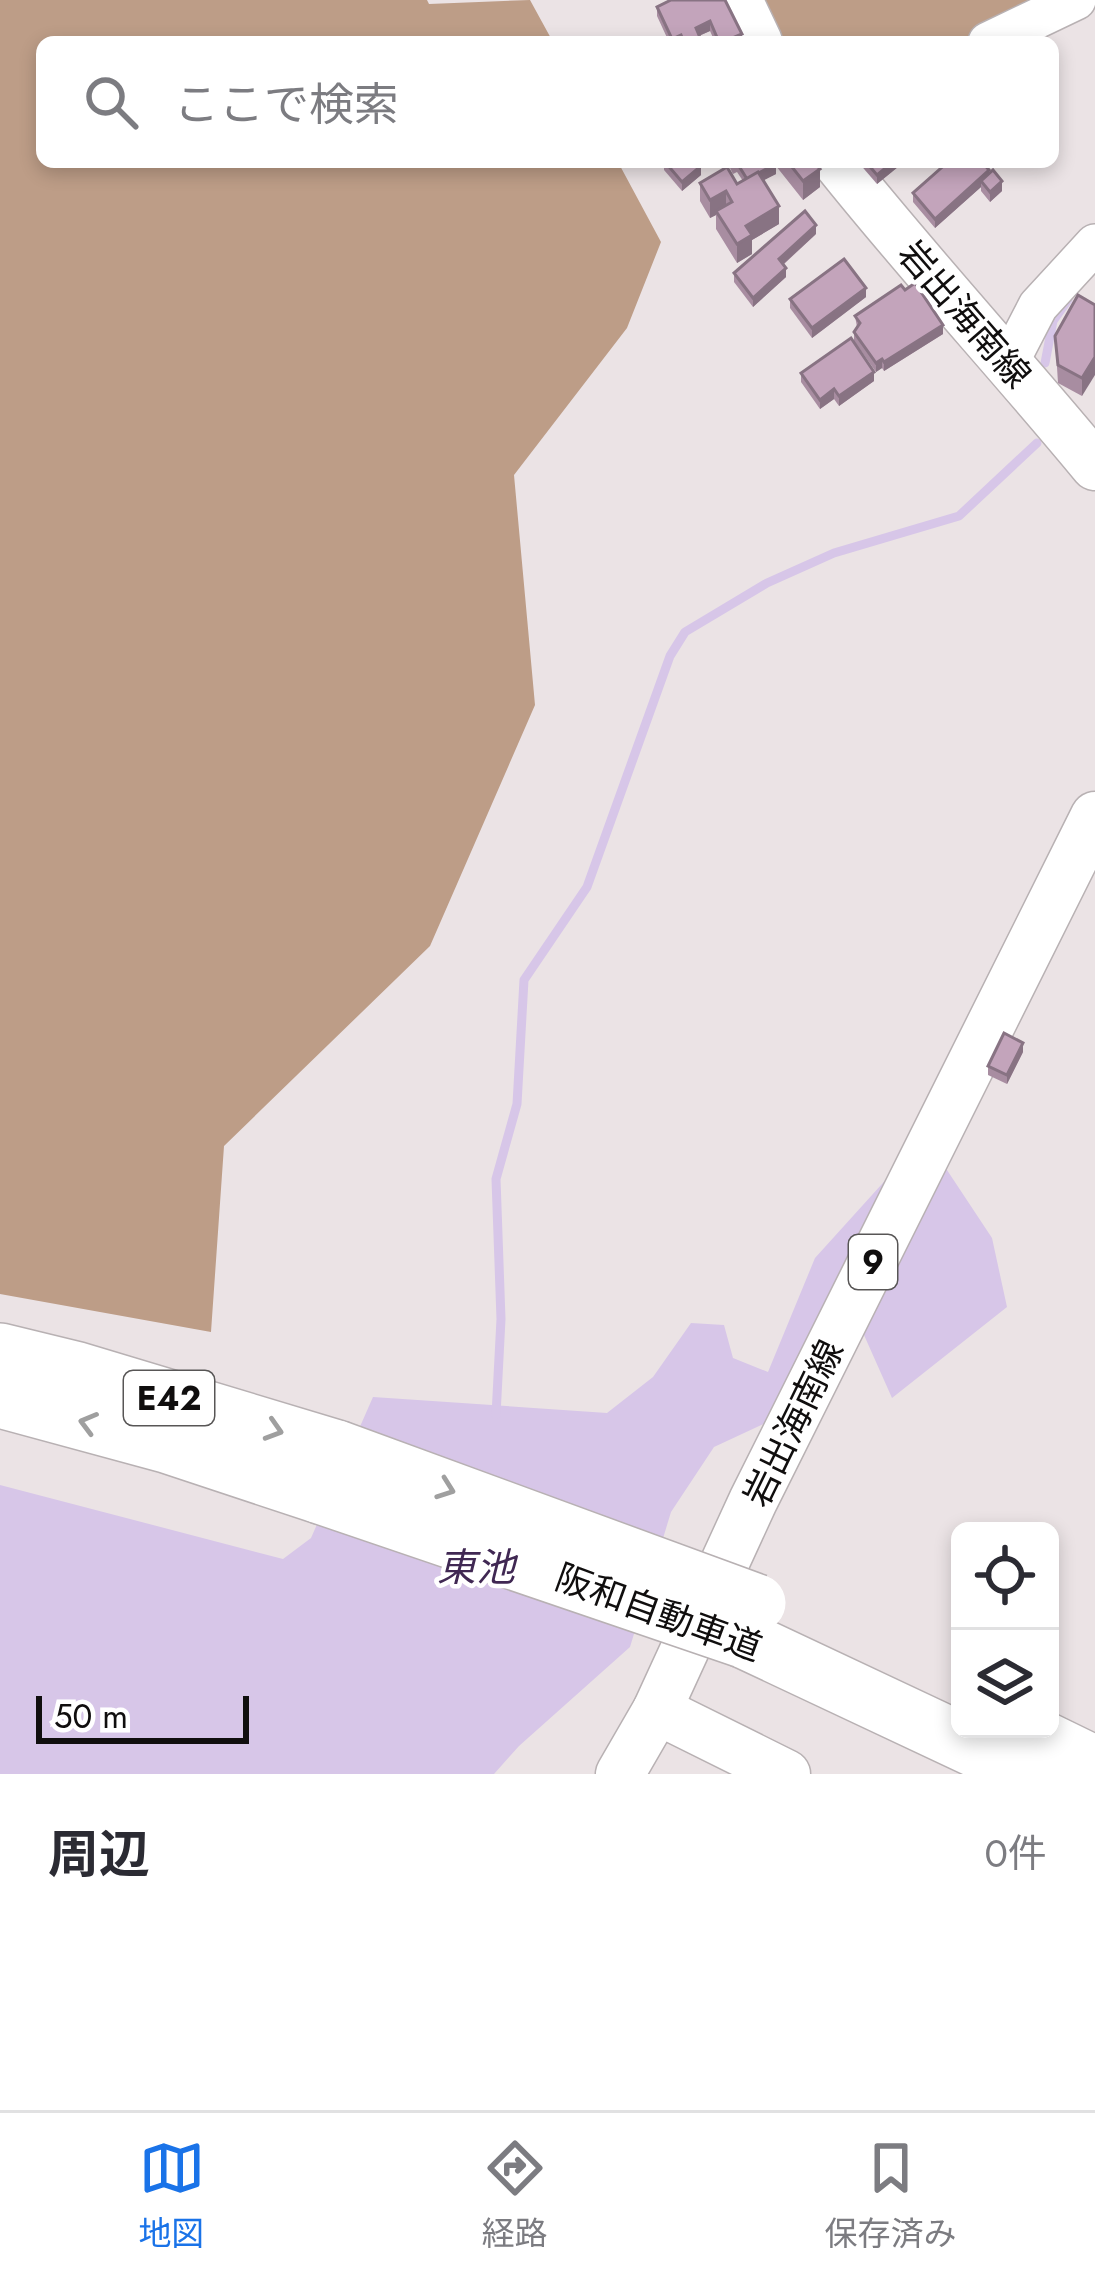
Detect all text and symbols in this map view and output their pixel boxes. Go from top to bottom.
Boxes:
search box [36,36,1059,168]
icon: search [78,69,144,135]
text: ここで検索 [174,72,399,137]
street label: 岩出海南線 [886,229,1044,399]
road number: 9 [849,1235,897,1289]
street label: 岩出海南線 [730,1331,856,1515]
road number: E42 [124,1371,214,1425]
one-way arrow [78,1412,99,1437]
one-way arrow [263,1416,284,1441]
one-way arrow [435,1475,456,1500]
map controls [951,1522,1059,1738]
button: locate [951,1522,1059,1630]
water label: 東池 [437,1539,519,1596]
street label: 阪和自動車道 [549,1551,769,1673]
button: layers [951,1630,1059,1738]
scale bar [36,1690,249,1743]
text: 50 m [54,1693,128,1740]
text: 周辺 [48,1817,150,1891]
text: 0件 [985,1825,1047,1882]
tab: 地図 [139,2135,205,2257]
tab: 経路 [482,2135,548,2257]
tab: 保存済み [825,2135,957,2257]

